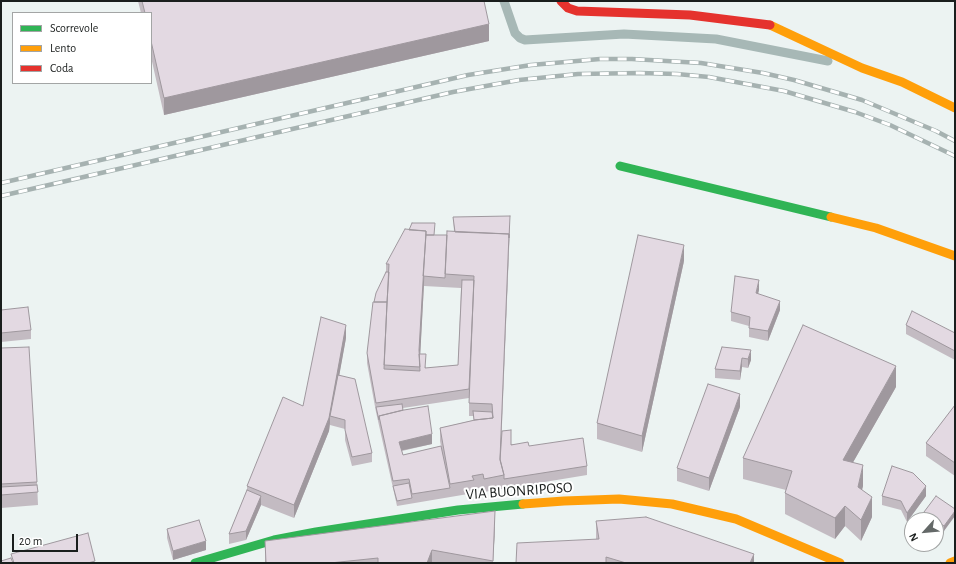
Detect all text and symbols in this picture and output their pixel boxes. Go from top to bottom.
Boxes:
legend [12,12,152,84]
text: Scorrevole [50,22,98,34]
text: Lento [50,42,76,54]
text: Coda [50,62,74,74]
street label: VIA BUONRIPOSO [465,478,573,504]
north arrow [904,512,944,552]
scale bar [14,526,80,552]
text: N [907,531,920,543]
text: 20 m [19,535,42,547]

